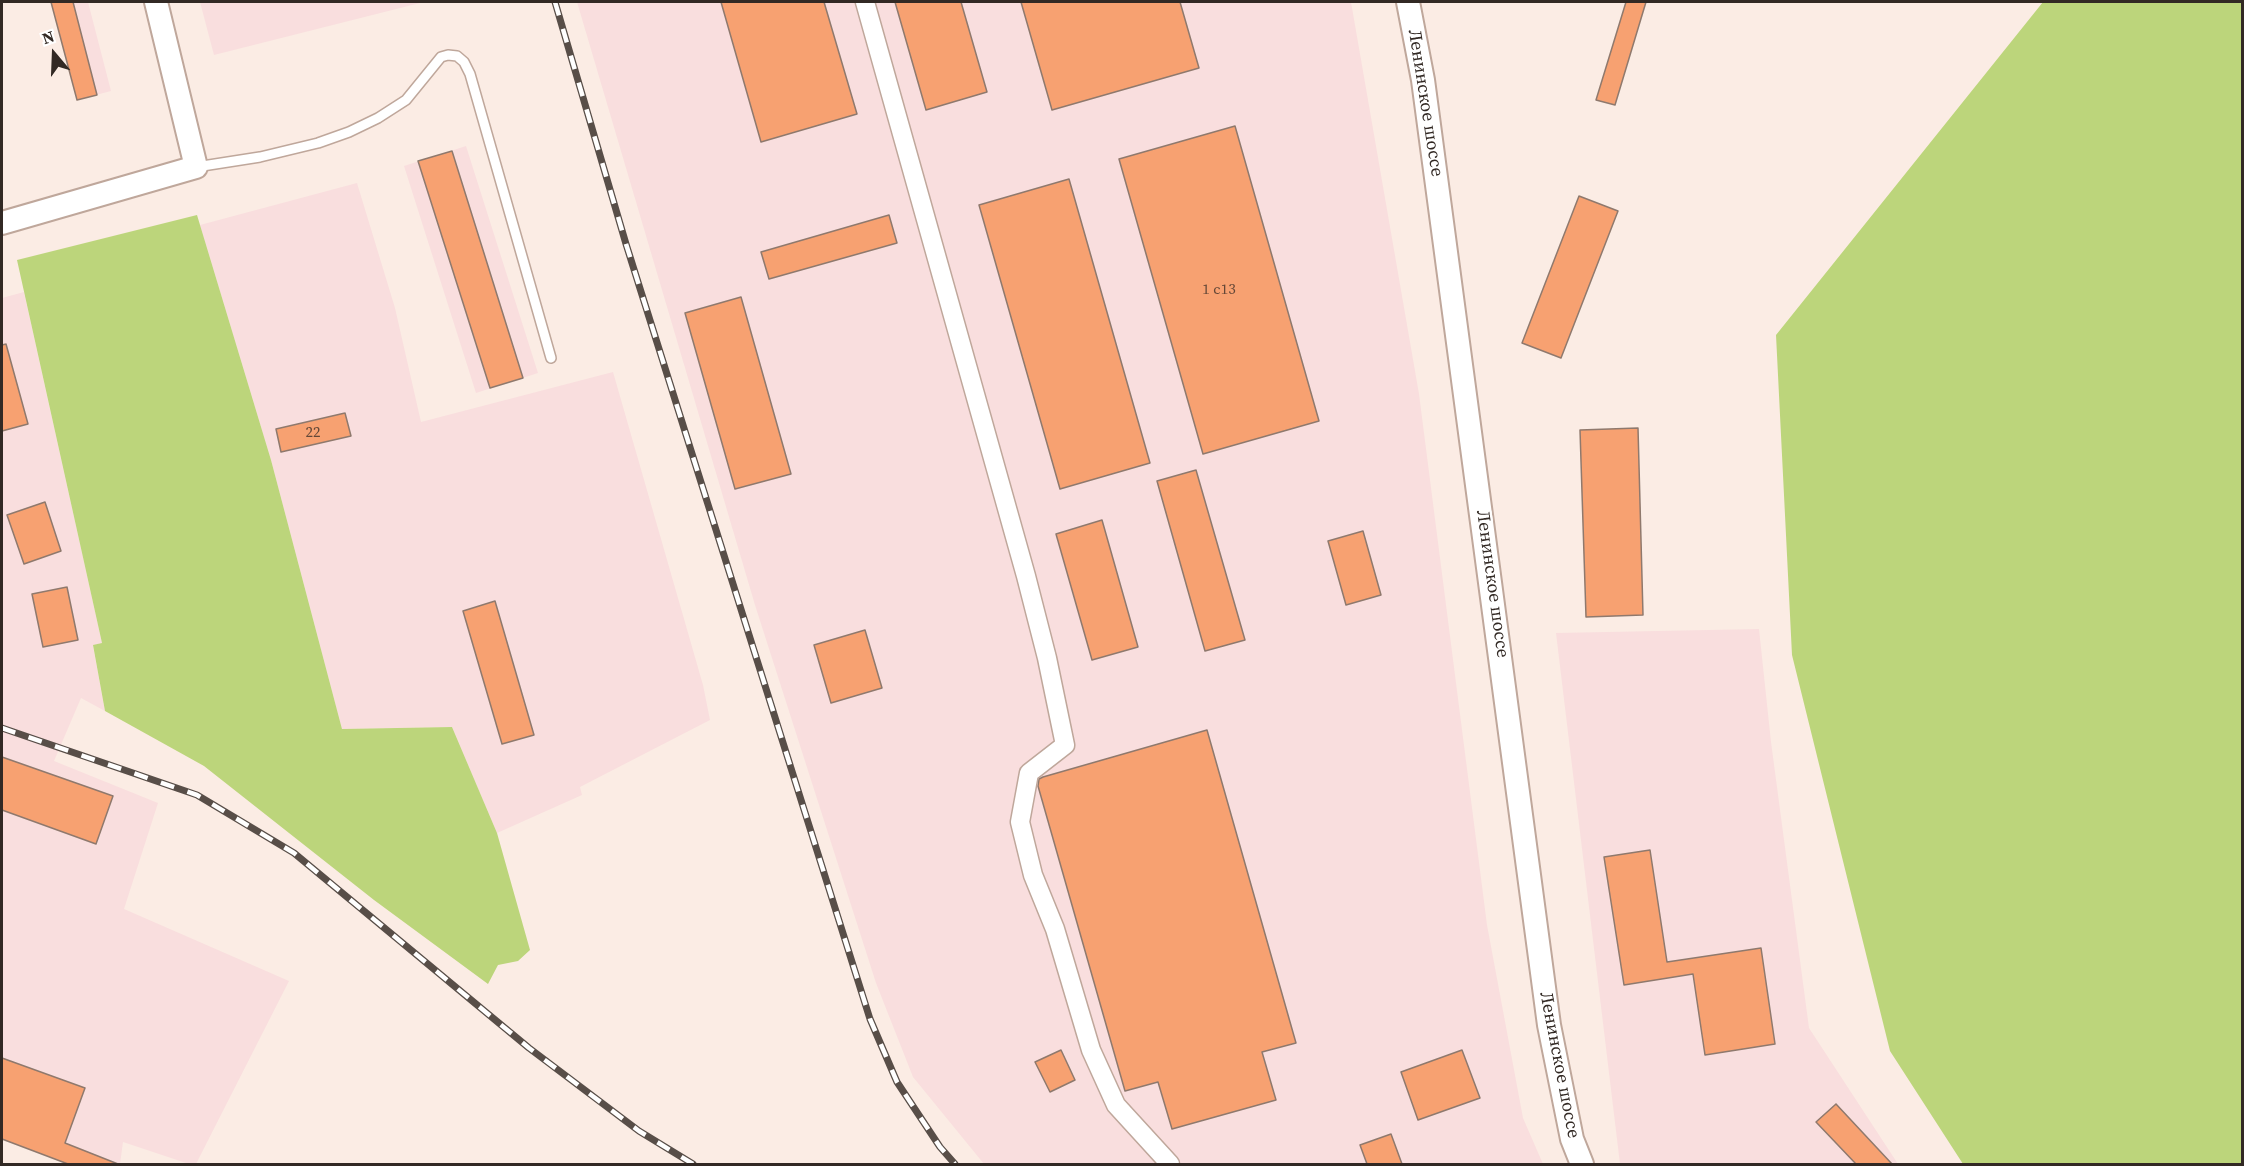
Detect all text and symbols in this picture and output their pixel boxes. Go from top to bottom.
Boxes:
north arrow [24,24,84,84]
text: N [39,25,57,49]
street label: Ленинское шоссе [1403,28,1447,178]
house number: 1 с13 [1202,281,1236,299]
house number: 22 [306,424,320,442]
street label: Ленинское шоссе [1471,509,1513,659]
street label: Ленинское шоссе [1534,990,1584,1140]

